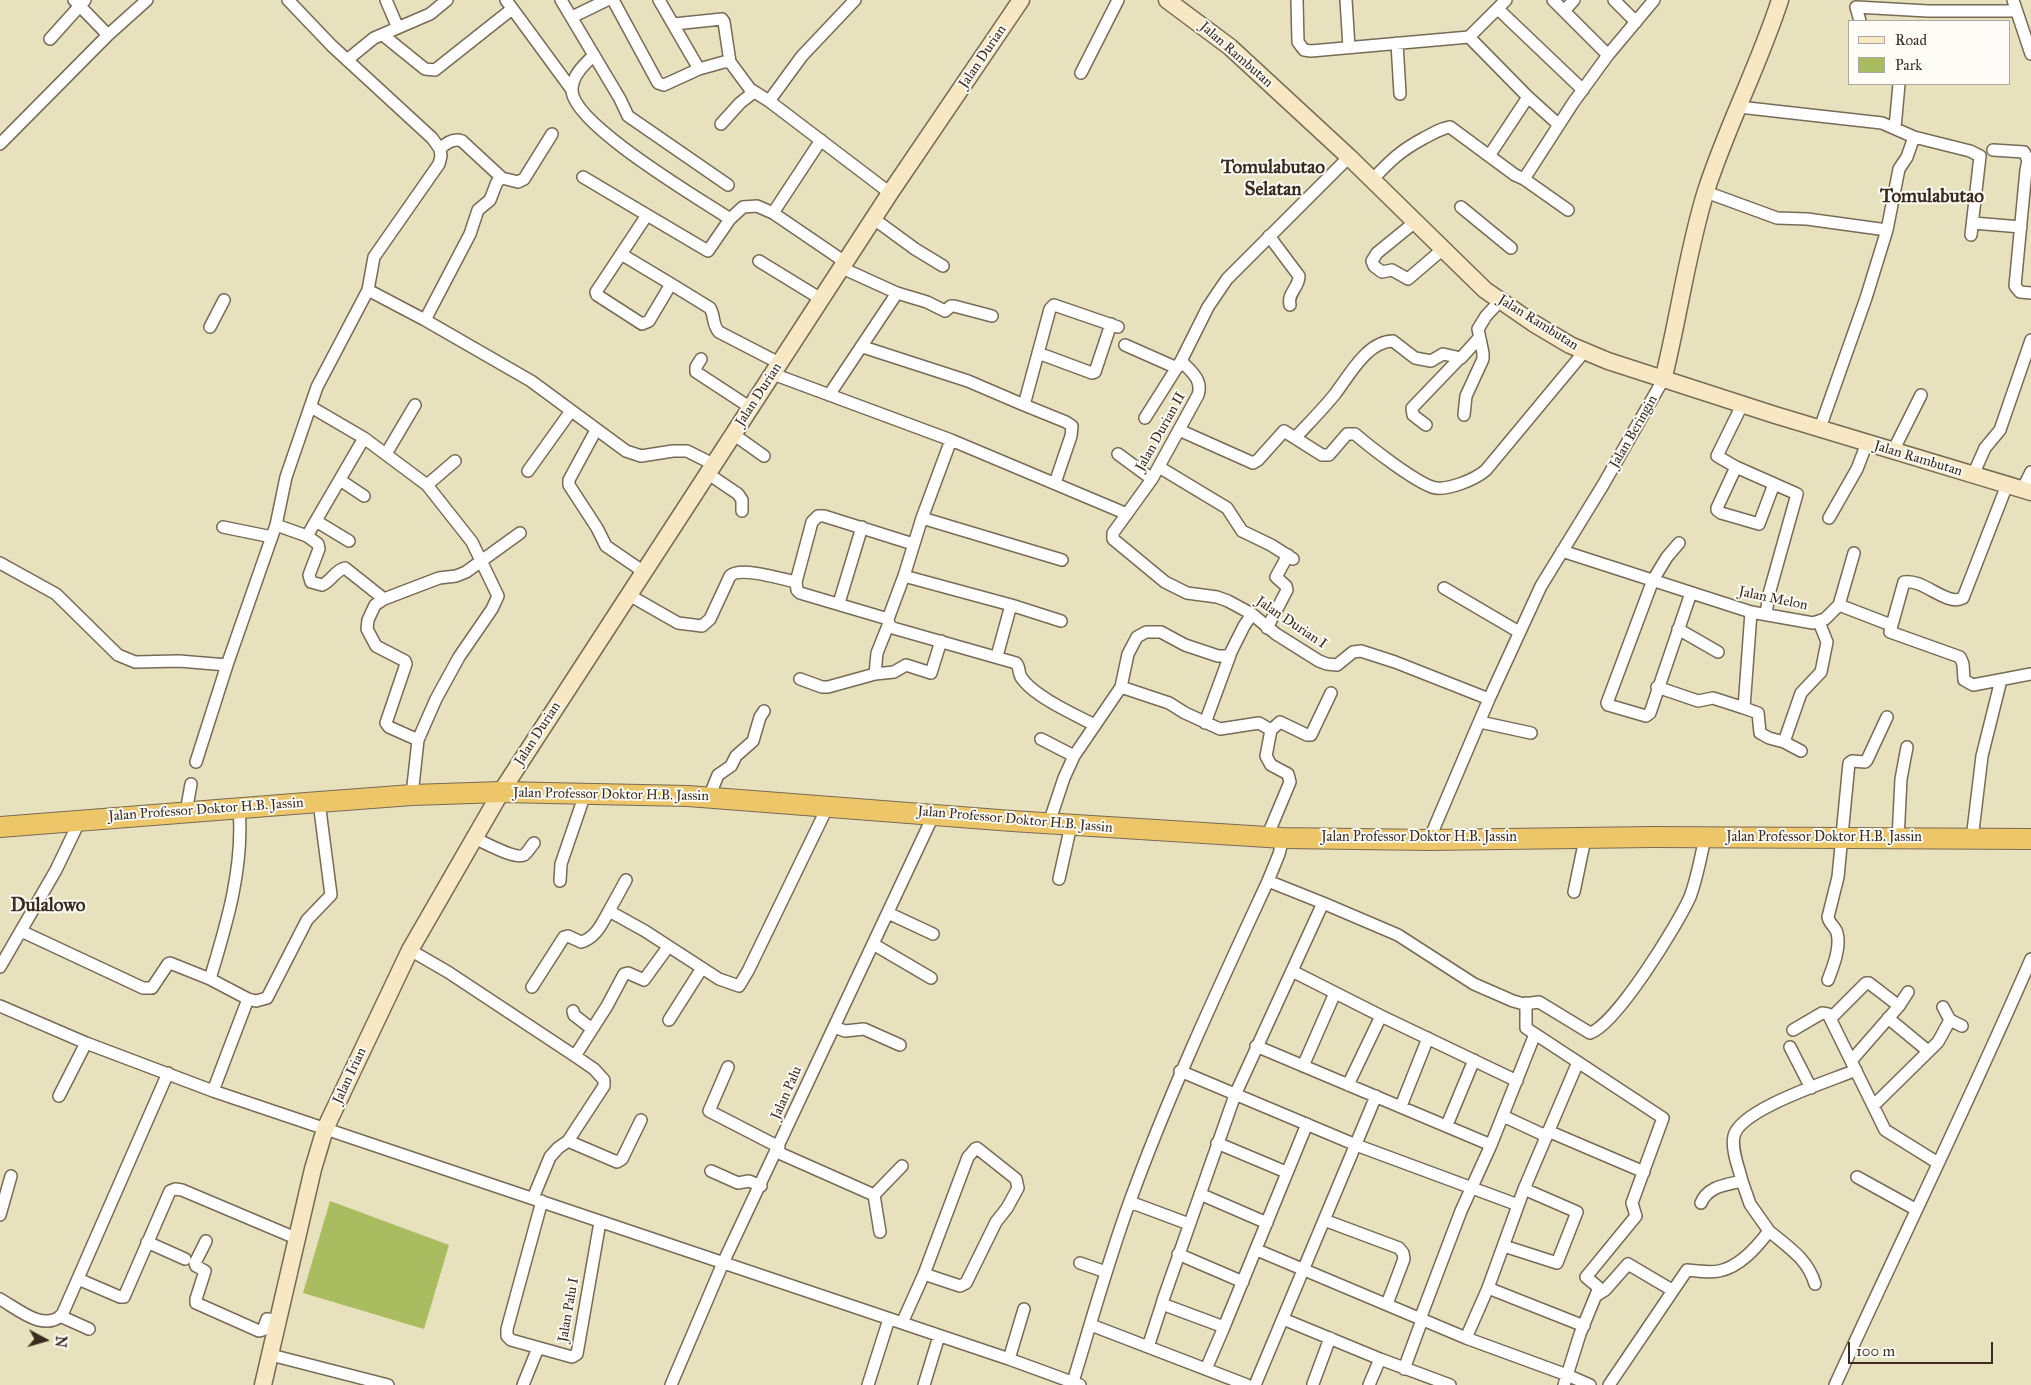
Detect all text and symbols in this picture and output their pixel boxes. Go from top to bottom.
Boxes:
street label: Jalan Rambutan [1196,19,1276,91]
legend [1848,20,2011,85]
street label: Jalan Durian [956,22,1010,92]
text: Road [1895,31,1927,49]
text: Park [1895,56,1922,74]
district label: Tomulabutao Selatan [1221,157,1325,201]
district label: Tomulabutao [1880,186,1984,208]
street label: Jalan Rambutan [1495,292,1581,354]
street label: Jalan Durian [732,360,786,430]
street label: Jalan Durian II [1132,390,1190,474]
street label: Jalan Beringin [1606,393,1662,471]
street label: Jalan Rambutan [1872,438,1964,480]
street label: Jalan Melon [1737,583,1809,615]
street label: Jalan Durian I [1252,593,1330,653]
street label: Jalan Durian [511,699,565,769]
street label: Jalan Professor Doktor H.B. Jassin [513,785,709,805]
street label: Jalan Professor Doktor H.B. Jassin [108,795,304,825]
street label: Jalan Professor Doktor H.B. Jassin [917,803,1113,837]
street label: Jalan Professor Doktor H.B. Jassin [1321,830,1517,846]
street label: Jalan Professor Doktor H.B. Jassin [1726,830,1922,846]
district label: Dulalowo [10,895,86,917]
street label: Jalan Irian [330,1045,370,1107]
street label: Jalan Palu [768,1064,806,1122]
street label: Jalan Palu I [555,1276,583,1344]
north arrow [20,1315,70,1365]
scale bar [1851,1332,1996,1364]
text: N [51,1335,69,1348]
text: 100 m [1856,1342,1895,1360]

